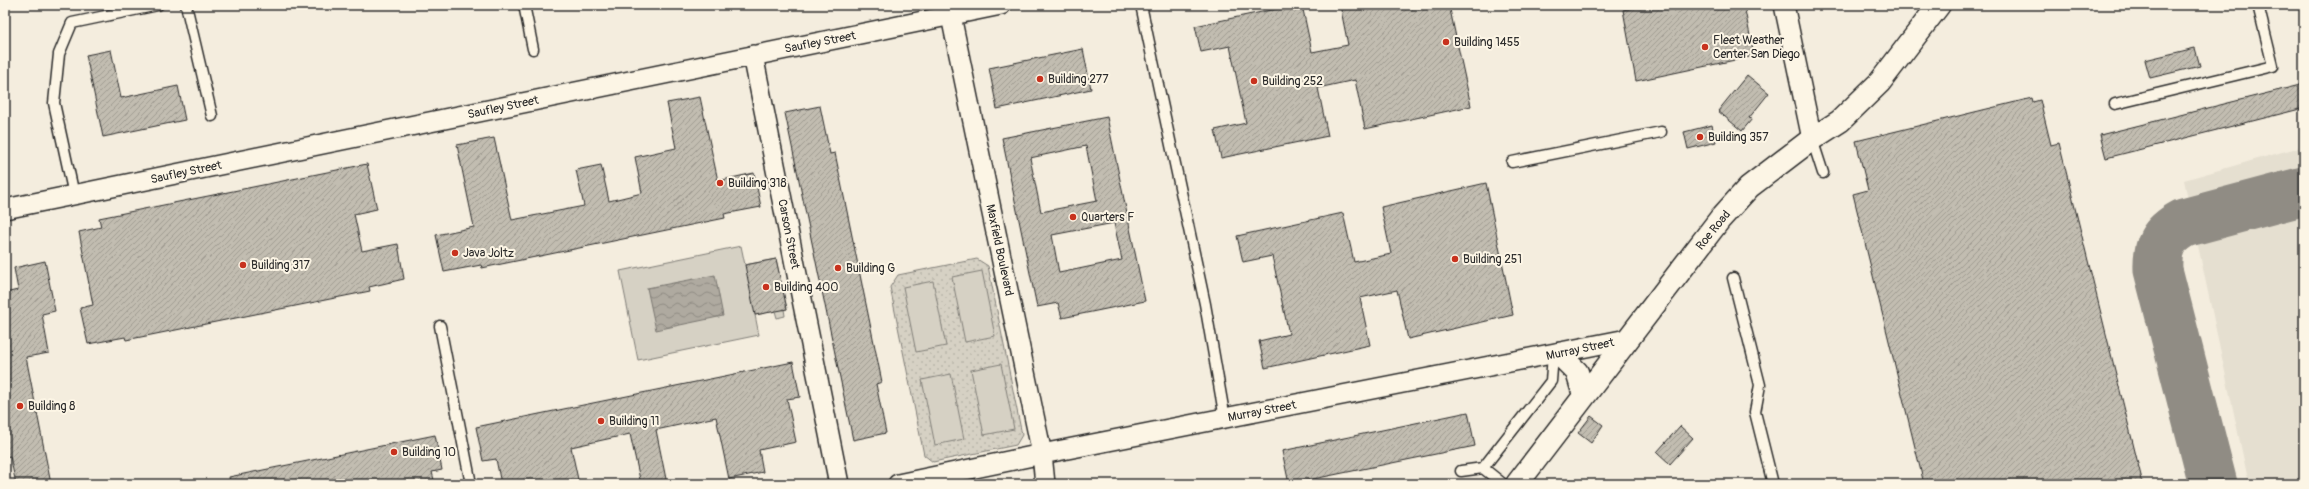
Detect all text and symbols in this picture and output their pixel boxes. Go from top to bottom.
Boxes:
street label: Saufley Street [783,28,857,57]
place label: Fleet Weather Center San Diego [1713,33,1801,62]
place label: Building 1455 [1454,35,1520,50]
marker: Building 1455 [1441,37,1451,47]
marker: Fleet Weather Center San Diego [1700,42,1710,52]
place label: Building 277 [1048,72,1109,87]
marker: Building 277 [1035,74,1045,84]
place label: Building 252 [1262,74,1323,89]
marker: Building 252 [1249,76,1259,86]
street label: Saufley Street [466,93,540,122]
place label: Building 357 [1708,130,1769,145]
marker: Building 357 [1695,132,1705,142]
street label: Saufley Street [149,158,223,187]
place label: Building 318 [728,176,787,191]
marker: Building 318 [715,178,725,188]
street label: Carson Street [774,198,803,270]
street label: Maxfield Boulevard [982,203,1017,297]
street label: Roe Road [1693,207,1734,253]
place label: Quarters F [1081,210,1134,225]
marker: Quarters F [1068,212,1078,222]
place label: Java Joltz [463,246,514,261]
marker: Java Joltz [450,248,460,258]
place label: Building 251 [1463,252,1522,267]
marker: Building 251 [1450,254,1460,264]
place label: Building 317 [251,258,311,273]
marker: Building 317 [238,260,248,270]
place label: Building G [846,261,895,276]
marker: Building G [833,263,843,273]
place label: Building 400 [774,280,839,295]
marker: Building 400 [761,282,771,292]
street label: Murray Street [1545,335,1616,364]
street label: Murray Street [1227,398,1298,425]
place label: Building 8 [28,399,75,414]
marker: Building 8 [15,401,25,411]
place label: Building 11 [609,414,660,429]
marker: Building 11 [596,416,606,426]
place label: Building 10 [402,445,456,460]
marker: Building 10 [389,447,399,457]

